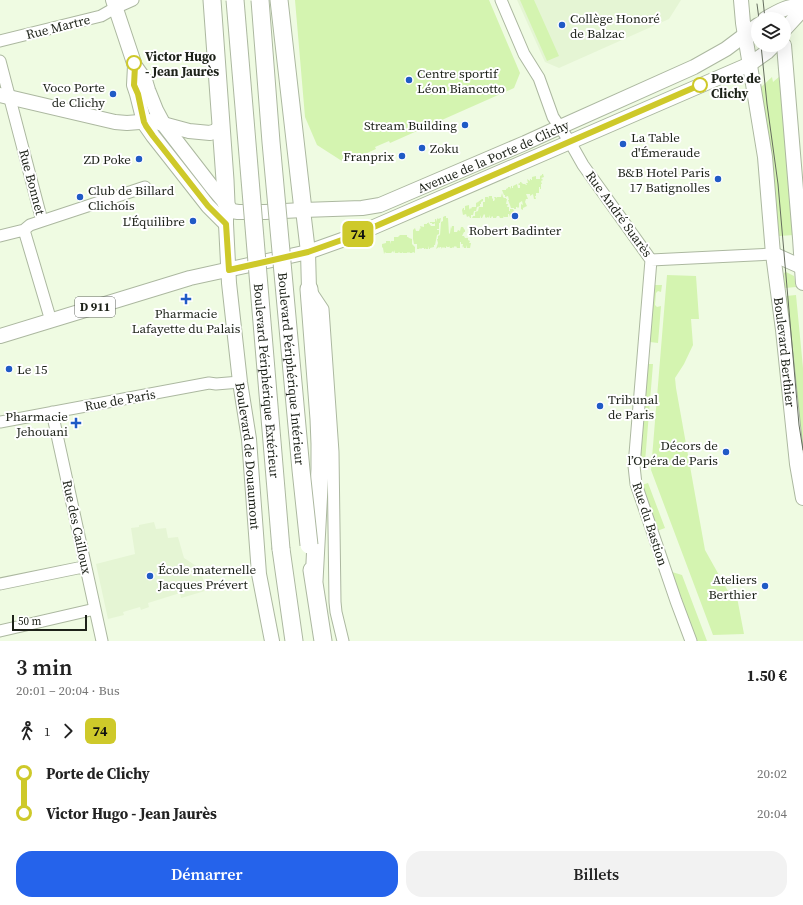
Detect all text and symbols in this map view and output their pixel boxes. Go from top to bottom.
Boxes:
place label: Collège Honoré de Balzac [570,10,660,42]
street label: Rue Martre [24,11,92,43]
map controls [751,12,791,52]
button: layers [751,12,791,52]
marker: Collège Honoré de Balzac [557,20,567,30]
place label: Victor Hugo - Jean Jaurès [145,48,219,80]
marker: Victor Hugo - Jean Jaurès [126,55,142,71]
place label: Centre sportif Léon Biancotto [417,65,505,97]
place label: Porte de Clichy [711,70,761,102]
marker: Centre sportif Léon Biancotto [404,75,414,85]
marker: Porte de Clichy [692,77,708,93]
place label: Voco Porte de Clichy [42,79,105,111]
marker: Voco Porte de Clichy [108,89,118,99]
street label: Avenue de la Porte de Clichy [415,115,572,197]
place label: Stream Building [364,117,457,134]
marker: Stream Building [460,120,470,130]
place label: La Table d'Émeraude [631,129,700,161]
marker: La Table d'Émeraude [618,139,628,149]
place label: Zoku [430,140,459,157]
marker: Zoku [417,143,427,153]
street label: Rue Bonnet [15,147,49,217]
place label: Franprix [343,148,394,165]
place label: ZD Poke [84,151,131,168]
marker: Franprix [397,151,407,161]
marker: ZD Poke [134,154,144,164]
place label: B&B Hotel Paris 17 Batignolles [617,164,710,196]
street label: Rue André Suarès [582,167,656,261]
marker: B&B Hotel Paris 17 Batignolles [713,174,723,184]
place label: Club de Billard Clichois [88,182,175,214]
marker: Club de Billard Clichois [75,192,85,202]
marker: Robert Badinter [510,211,520,221]
place label: L'Équilibre [123,213,185,230]
marker: L'Équilibre [188,216,198,226]
line badge: 74 [340,221,376,247]
place label: Robert Badinter [469,222,562,239]
text: 74 [350,224,366,244]
street label: Boulevard Périphérique Intérieur [274,272,309,466]
street label: Boulevard Périphérique Extérieur [250,283,284,479]
marker: Pharmacie Lafayette du Palais [181,294,191,304]
street label: Boulevard Berthier [770,296,800,408]
road number: D 911 [75,297,115,317]
place label: Pharmacie Lafayette du Palais [132,305,241,337]
place label: Le 15 [17,361,47,378]
marker: Le 15 [4,364,14,374]
street label: Boulevard de Douaumont [232,381,264,531]
street label: Rue de Paris [83,385,157,415]
place label: Tribunal de Paris [608,391,658,423]
marker: Tribunal de Paris [595,401,605,411]
place label: Pharmacie Jehouani [5,408,68,440]
marker: Pharmacie Jehouani [71,418,81,428]
place label: Décors de l’Opéra de Paris [627,437,718,469]
marker: Décors de l’Opéra de Paris [721,447,731,457]
street label: Rue des Cailloux [59,478,95,576]
street label: Rue du Bastion [629,480,672,568]
place label: École maternelle Jacques Prévert [157,561,257,593]
marker: École maternelle Jacques Prévert [145,571,155,581]
place label: Ateliers Berthier [708,571,757,603]
marker: Ateliers Berthier [760,581,770,591]
scale bar [12,613,87,632]
text: 50 m [18,614,41,629]
text: 3 min [16,652,72,682]
text: 1.50 € [747,665,787,686]
text: 20:01 – 20:04 · Bus [16,682,120,699]
icon: walk [16,720,38,742]
icon: forward [57,720,79,742]
text: 74 [93,721,108,741]
text: 1 [44,723,51,740]
text: Porte de Clichy [46,763,150,784]
text: 20:02 [757,765,787,782]
text: Victor Hugo - Jean Jaurès [46,803,217,824]
text: 20:04 [757,805,787,822]
button: Démarrer [16,851,398,897]
button: Billets [406,851,787,897]

